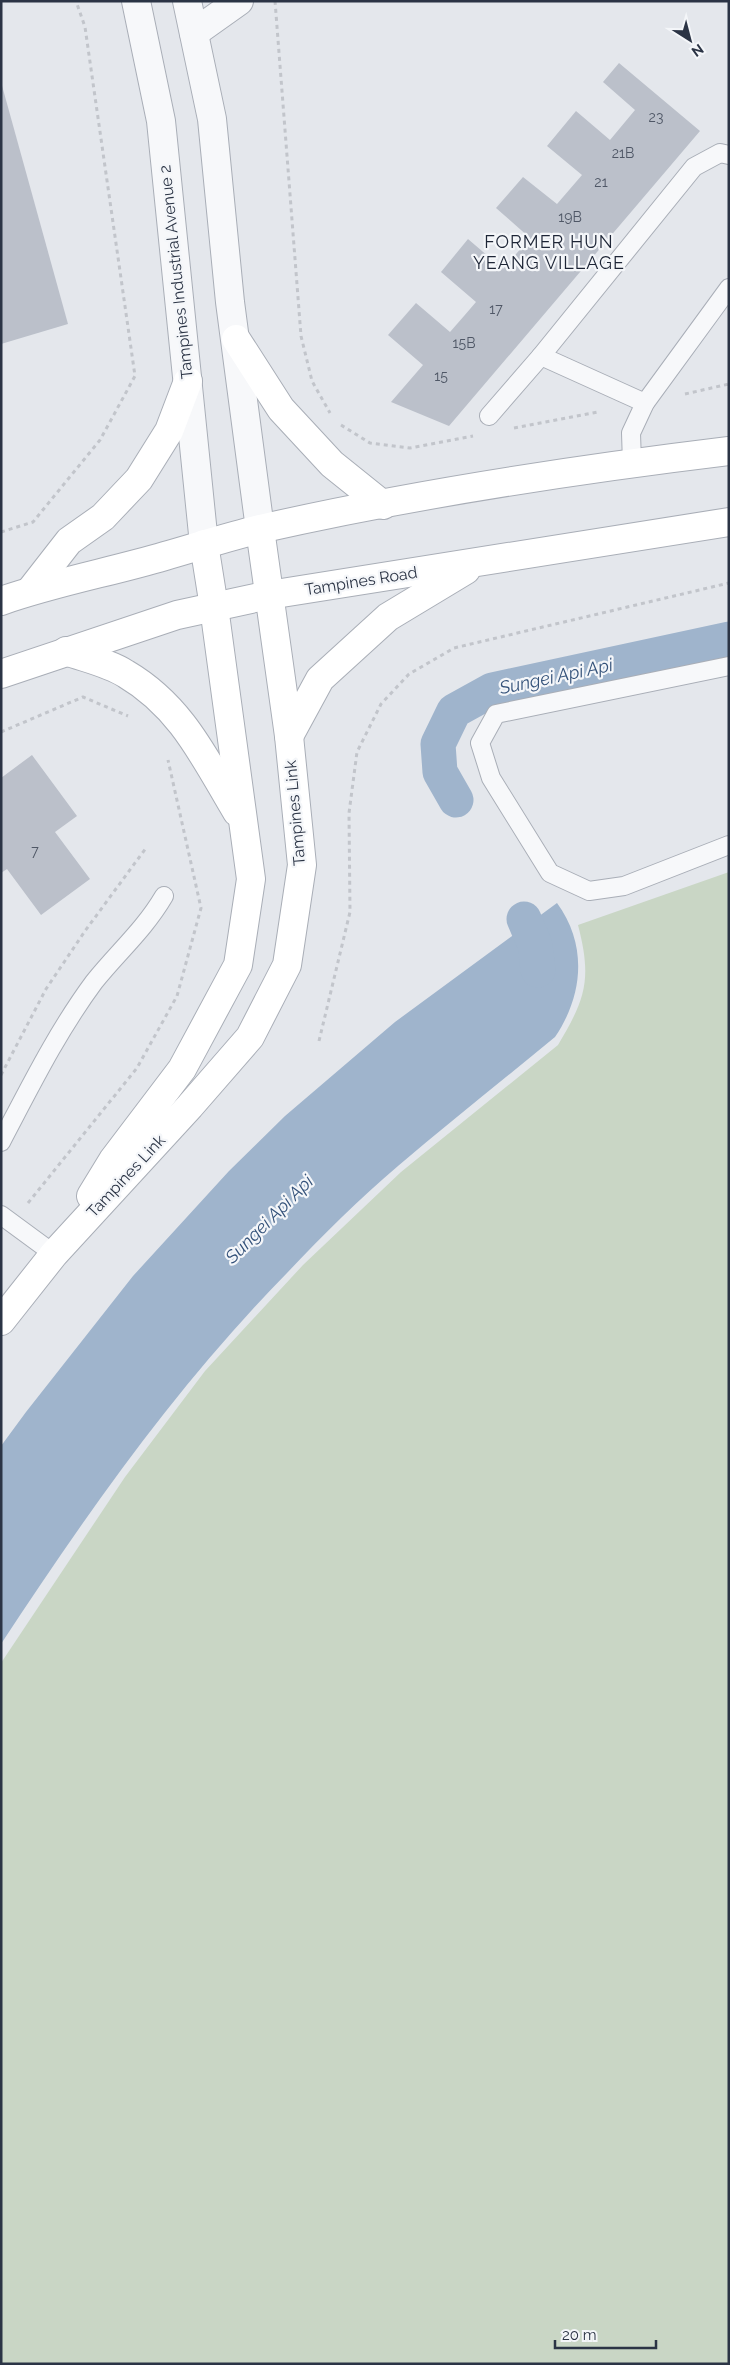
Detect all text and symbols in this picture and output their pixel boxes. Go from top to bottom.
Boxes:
north arrow [665,15,715,65]
text: N [689,41,707,60]
house number: 23 [649,109,663,125]
house number: 21B [612,145,634,161]
street label: Tampines Industrial Avenue 2 [155,164,197,380]
house number: 21 [594,174,608,190]
house number: 19B [558,209,582,225]
district label: FORMER HUN YEANG VILLAGE [473,231,625,273]
house number: 17 [489,301,503,317]
house number: 15B [453,335,475,351]
house number: 15 [434,368,448,384]
street label: Tampines Road [303,563,419,599]
water label: Sungei Api Api [496,653,616,698]
street label: Tampines Link [281,759,309,867]
house number: 7 [31,843,39,859]
street label: Tampines Link [83,1130,169,1221]
water label: Sungei Api Api [220,1170,318,1268]
scale bar [555,2318,656,2350]
text: 20 m [562,2326,597,2344]

